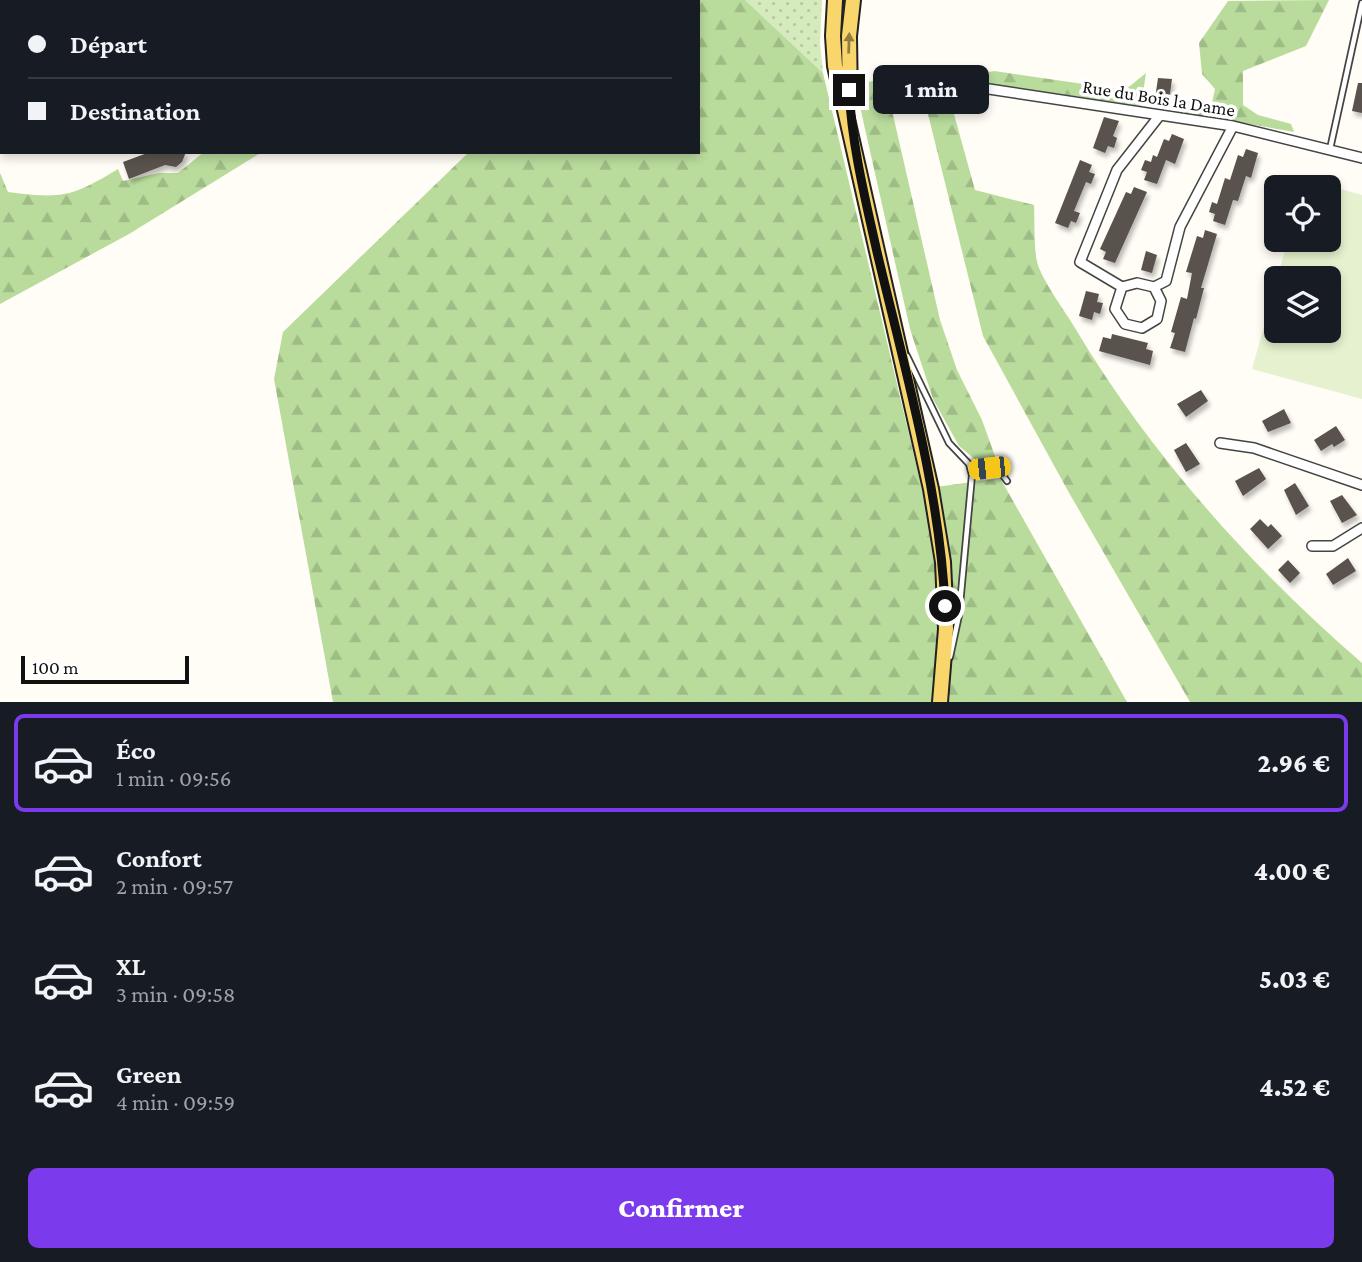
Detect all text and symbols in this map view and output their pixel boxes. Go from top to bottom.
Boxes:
text: Départ [70,30,147,59]
one-way arrow [843,32,854,54]
callout: 1 min [874,66,989,114]
route end [833,74,865,106]
text: 1 min [904,76,958,102]
street label: Rue du Bois la Dame [1081,76,1237,120]
text: Destination [70,97,201,126]
map controls [1264,175,1341,343]
button: locate [1264,175,1341,252]
button: layers [1264,266,1341,343]
car [968,455,1011,481]
route start [929,590,961,622]
scale bar [21,653,189,685]
text: 100 m [32,657,79,678]
icon: car [32,732,95,795]
text: Éco [116,736,156,765]
text: 2.96 € [1258,749,1330,778]
text: 1 min · 09:56 [116,765,231,791]
icon: car [32,840,95,903]
text: Confort [116,844,202,873]
text: 4.00 € [1254,857,1330,886]
text: 2 min · 09:57 [116,873,233,899]
icon: car [32,948,95,1011]
text: XL [116,952,145,981]
text: 5.03 € [1259,965,1330,994]
text: 3 min · 09:58 [116,981,235,1007]
icon: car [32,1056,95,1119]
text: Green [116,1060,182,1089]
text: 4.52 € [1259,1073,1330,1102]
text: 4 min · 09:59 [116,1089,235,1115]
button: Confirmer [28,1168,1334,1248]

